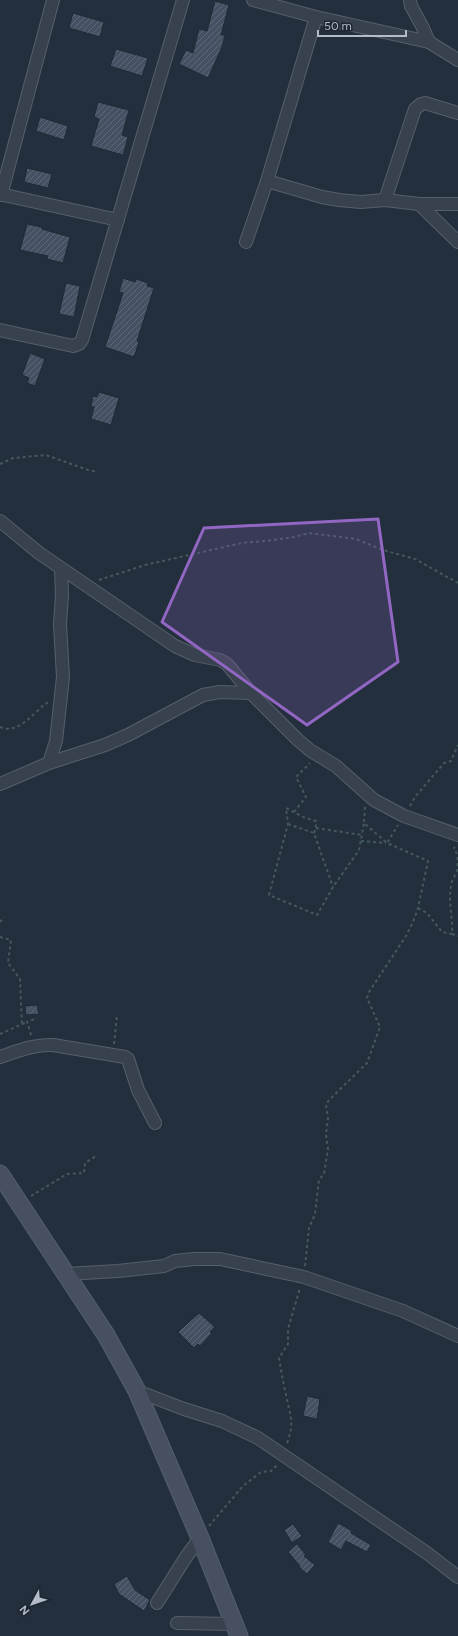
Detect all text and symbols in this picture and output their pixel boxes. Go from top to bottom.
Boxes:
scale bar [318,12,406,38]
text: 50 m [324,19,352,33]
north arrow [12,1584,52,1624]
text: N [17,1603,32,1618]

